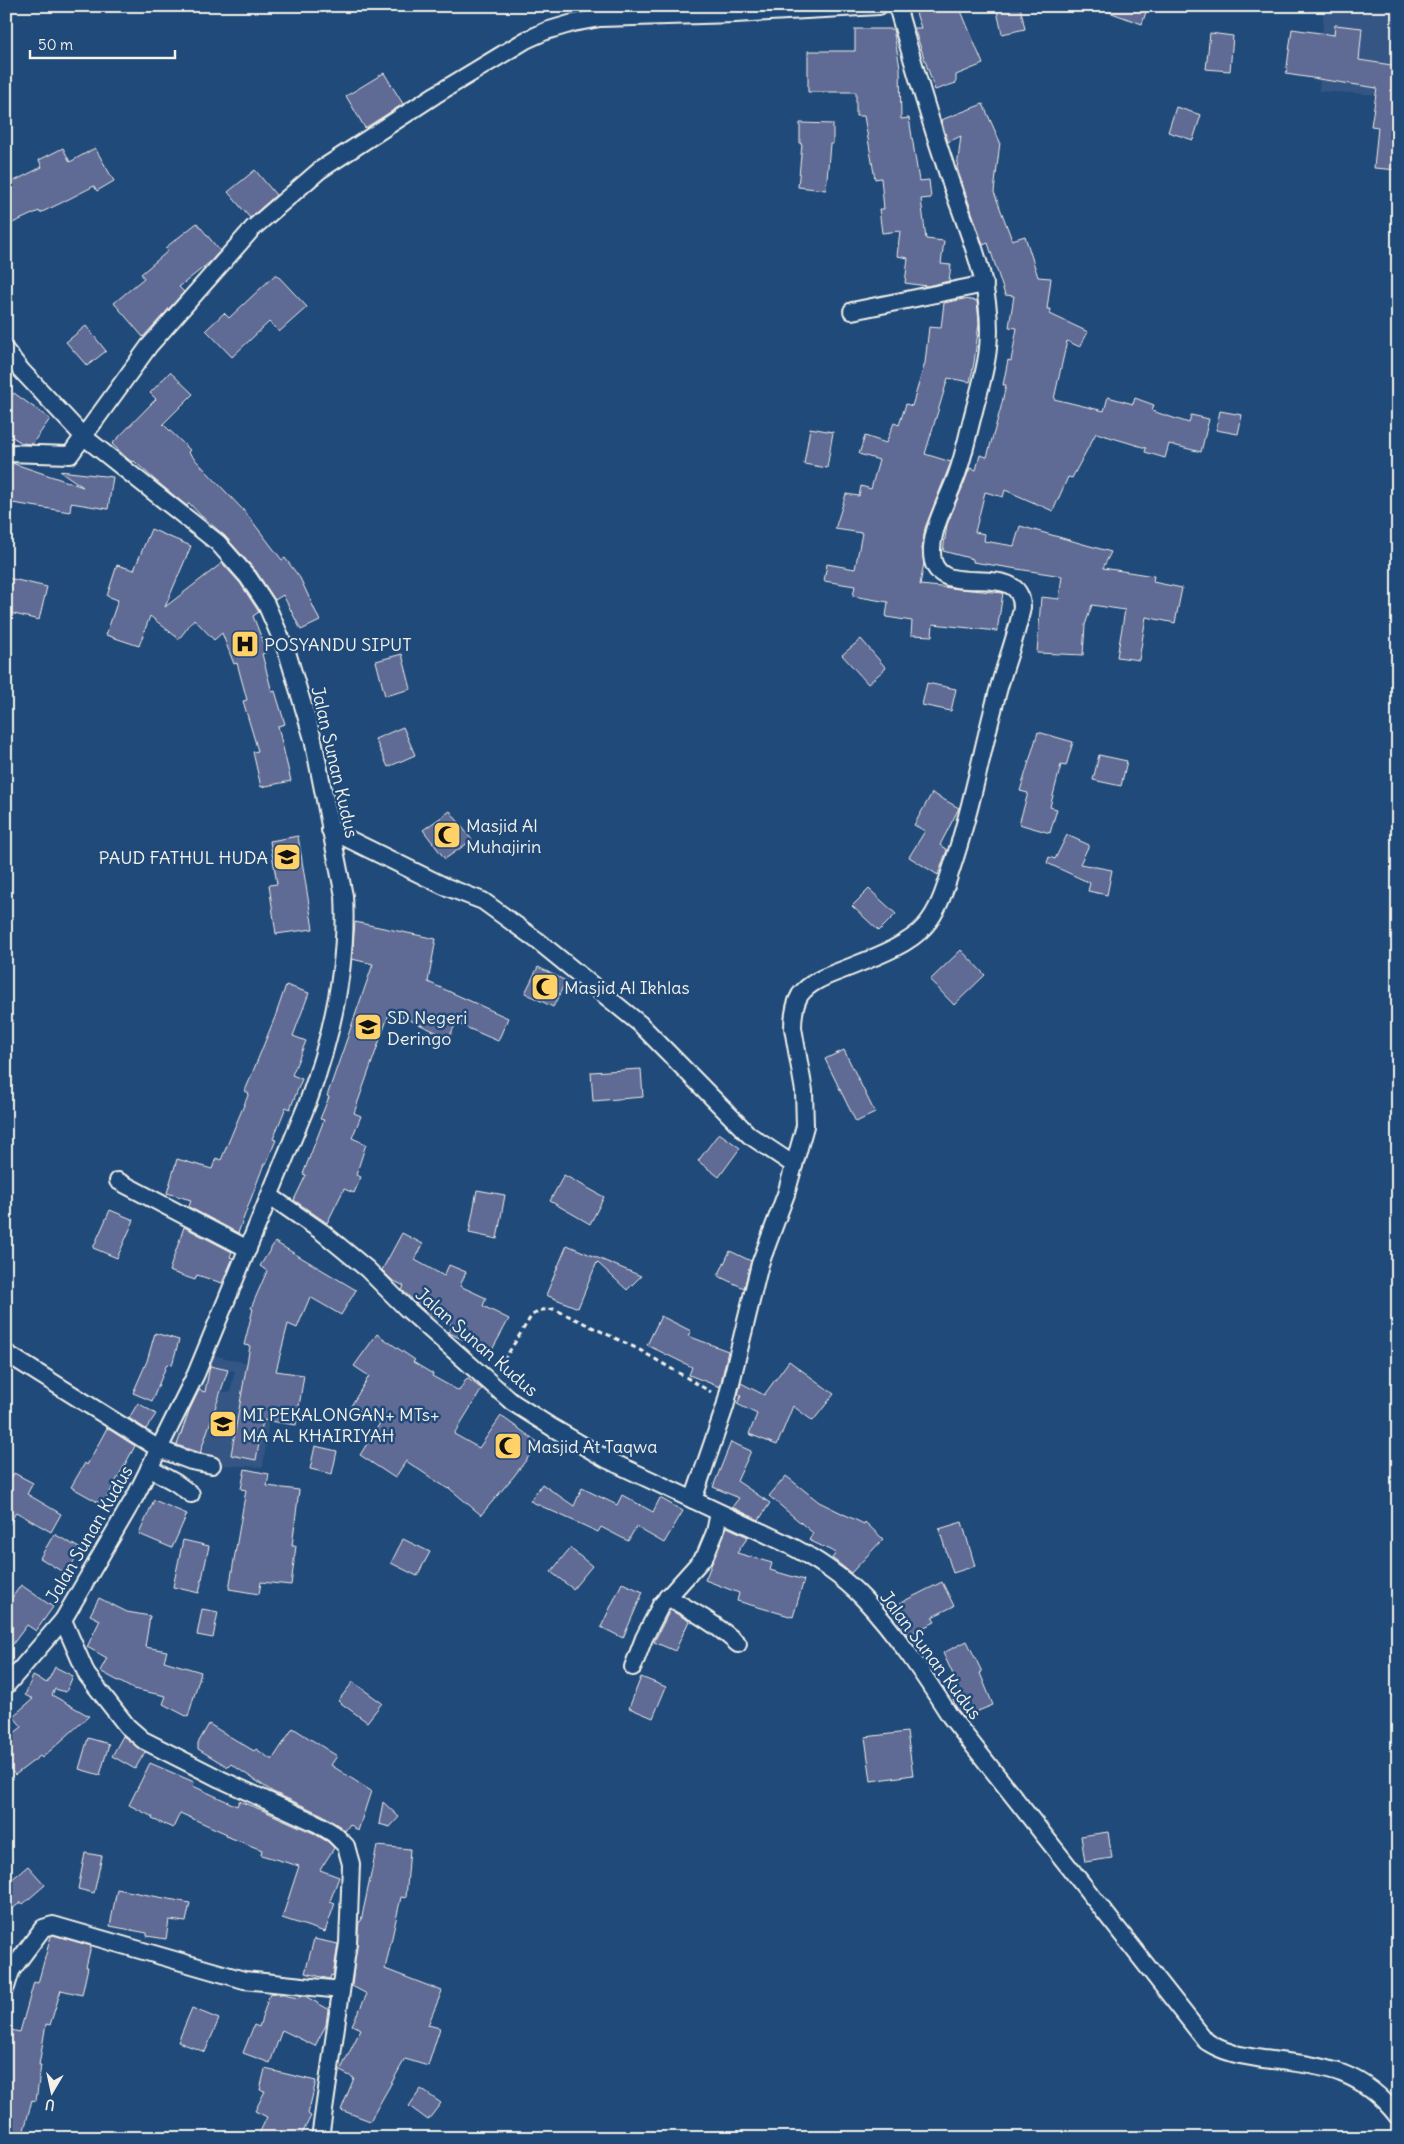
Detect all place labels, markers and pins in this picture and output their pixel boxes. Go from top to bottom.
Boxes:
hospital icon: POSYANDU SIPUT [230,629,260,659]
place label: POSYANDU SIPUT [264,633,412,656]
place label: Masjid Al Muhajirin [466,814,542,858]
mosque icon: Masjid Al Muhajirin [432,820,462,850]
school or university icon: PAUD FATHUL HUDA [272,842,302,872]
place label: PAUD FATHUL HUDA [98,846,268,869]
mosque icon: Masjid Al Ikhlas [530,972,560,1002]
place label: Masjid Al Ikhlas [564,976,690,999]
place label: SD Negeri Deringo [387,1006,467,1050]
school or university icon: SD Negeri Deringo [353,1012,383,1042]
place label: MI PEKALONGAN+ MTs+ MA AL KHAIRIYAH [242,1403,440,1447]
school or university icon: MI PEKALONGAN+ MTs+ MA AL KHAIRIYAH [208,1409,238,1439]
mosque icon: Masjid At Taqwa [493,1431,523,1461]
place label: Masjid At Taqwa [527,1435,657,1458]

